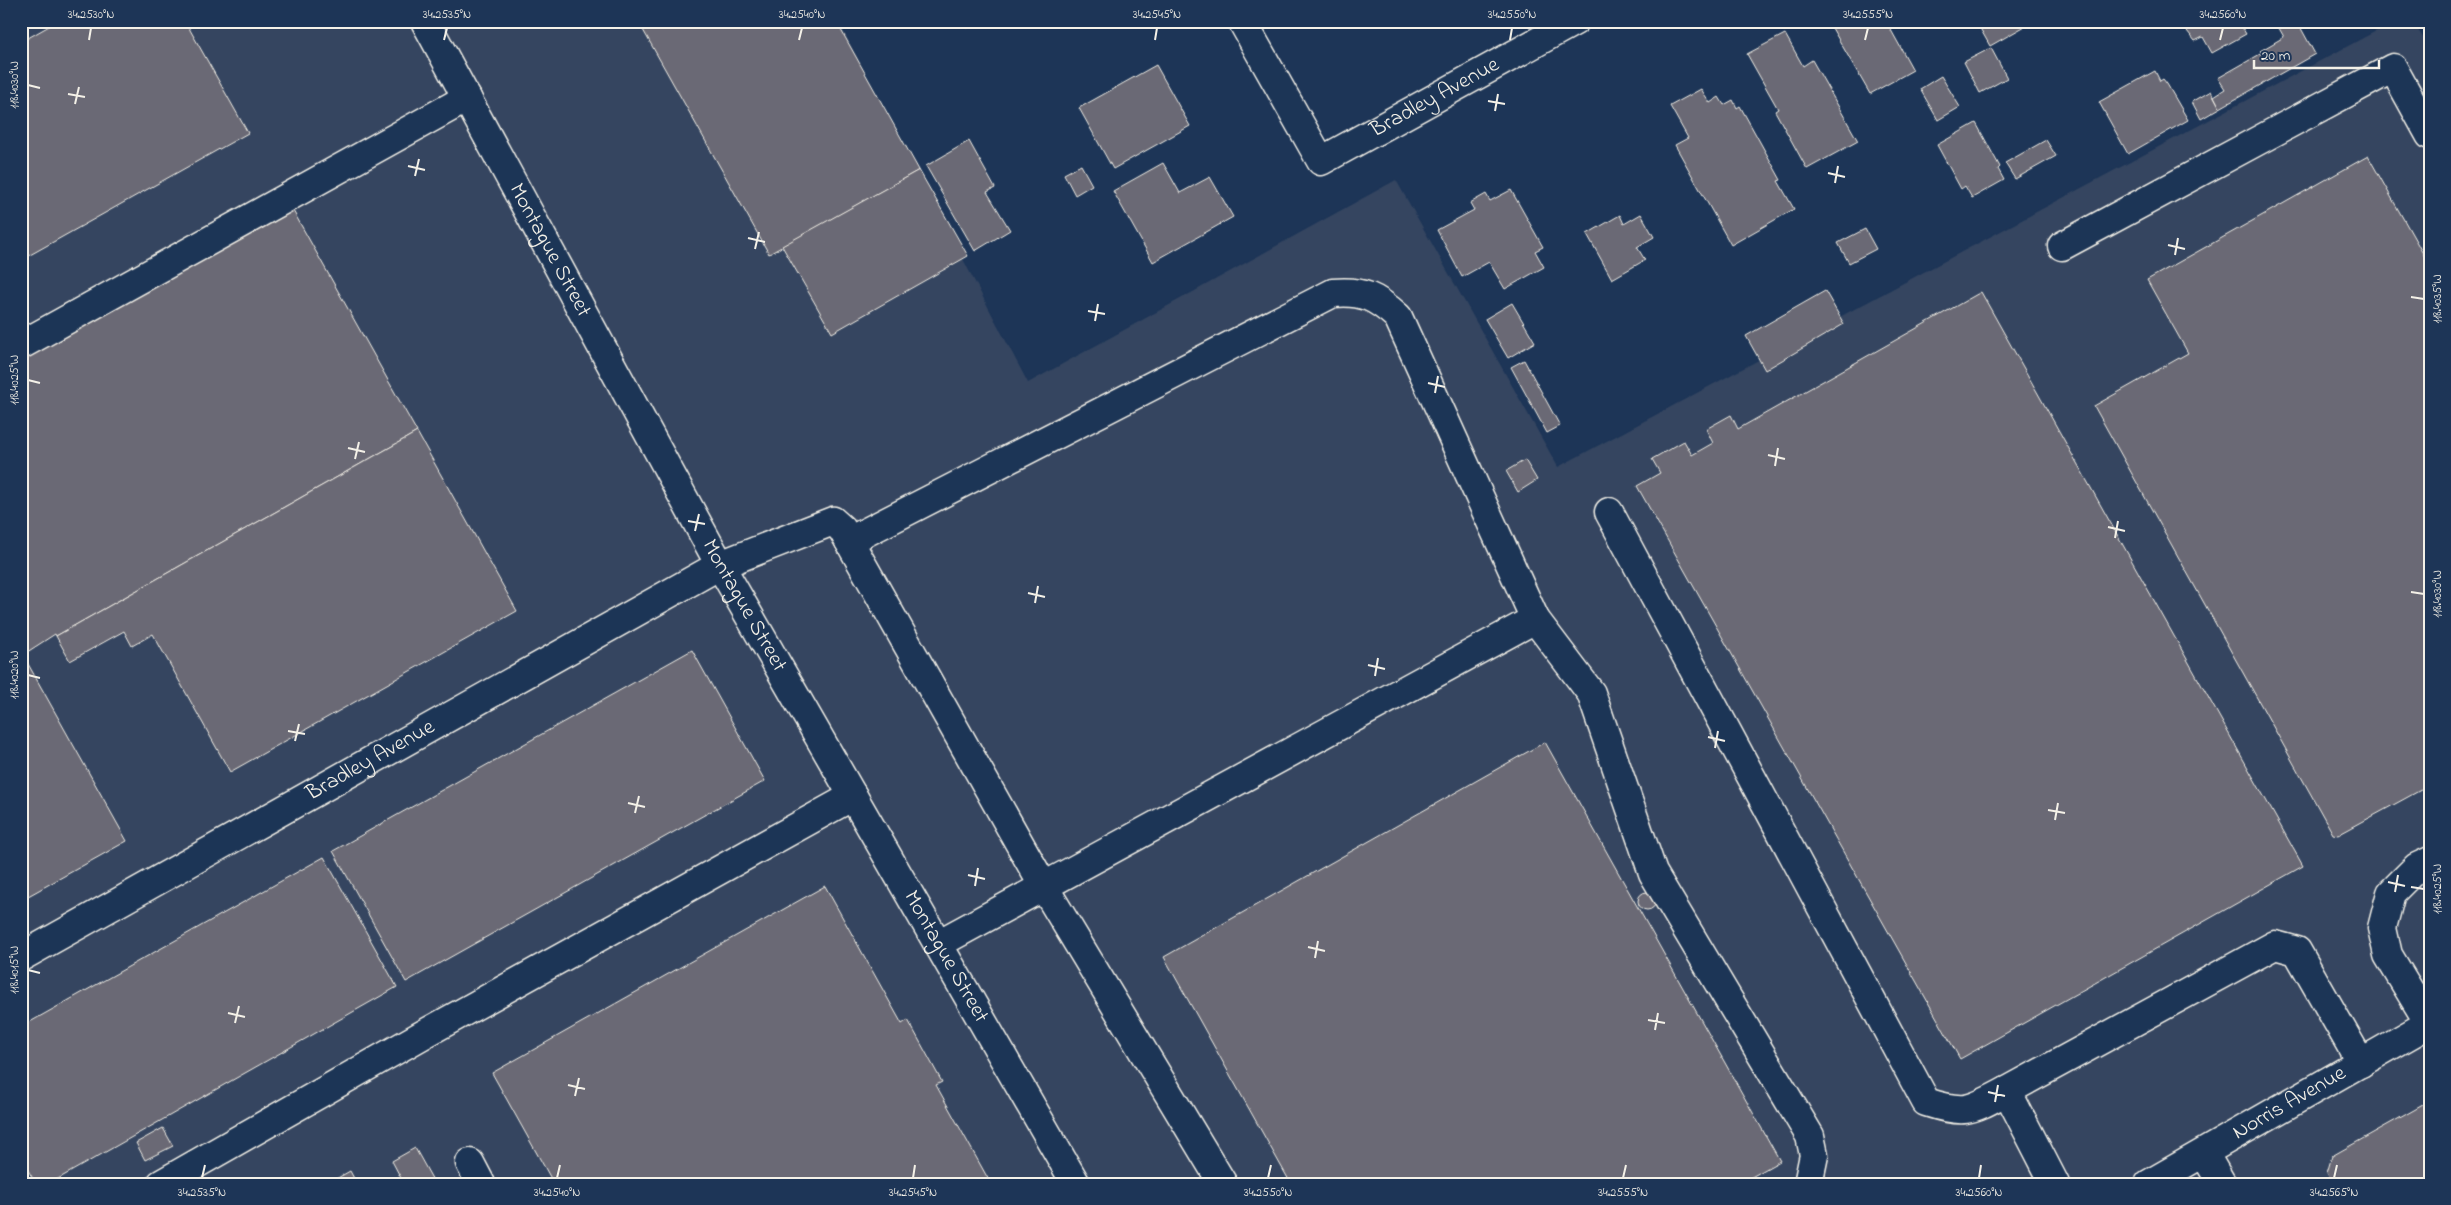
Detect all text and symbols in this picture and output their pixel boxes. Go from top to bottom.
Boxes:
text: 34.2530°N [68,6,114,24]
text: 34.2535°N [423,6,471,24]
text: 34.2540°N [779,6,825,24]
text: 34.2545°N [1133,6,1181,24]
text: 34.2550°N [1488,6,1536,24]
text: 34.2555°N [1843,6,1893,24]
text: 34.2560°N [2200,6,2246,24]
scale bar [2254,38,2378,70]
text: 20 m [2261,45,2291,67]
street label: Bradley Avenue [1364,50,1506,147]
text: 118.4030°W [6,61,24,109]
street label: Montague Street [500,178,599,324]
text: 118.4035°W [2429,274,2447,324]
text: 118.4025°W [6,355,24,405]
street label: Montague Street [693,534,795,679]
text: 118.4030°W [2429,570,2447,618]
text: 118.4020°W [6,651,24,699]
street label: Bradley Avenue [300,712,441,810]
text: 118.4025°W [2429,864,2447,914]
street label: Montague Street [895,885,997,1030]
text: 118.4015°W [6,946,24,994]
street label: Norris Avenue [2227,1058,2353,1149]
text: 34.2535°N [178,1184,226,1202]
text: 34.2540°N [534,1184,580,1202]
text: 34.2545°N [889,1184,937,1202]
text: 34.2550°N [1244,1184,1292,1202]
text: 34.2555°N [1598,1184,1648,1202]
text: 34.2560°N [1956,1184,2002,1202]
text: 34.2565°N [2310,1184,2358,1202]

